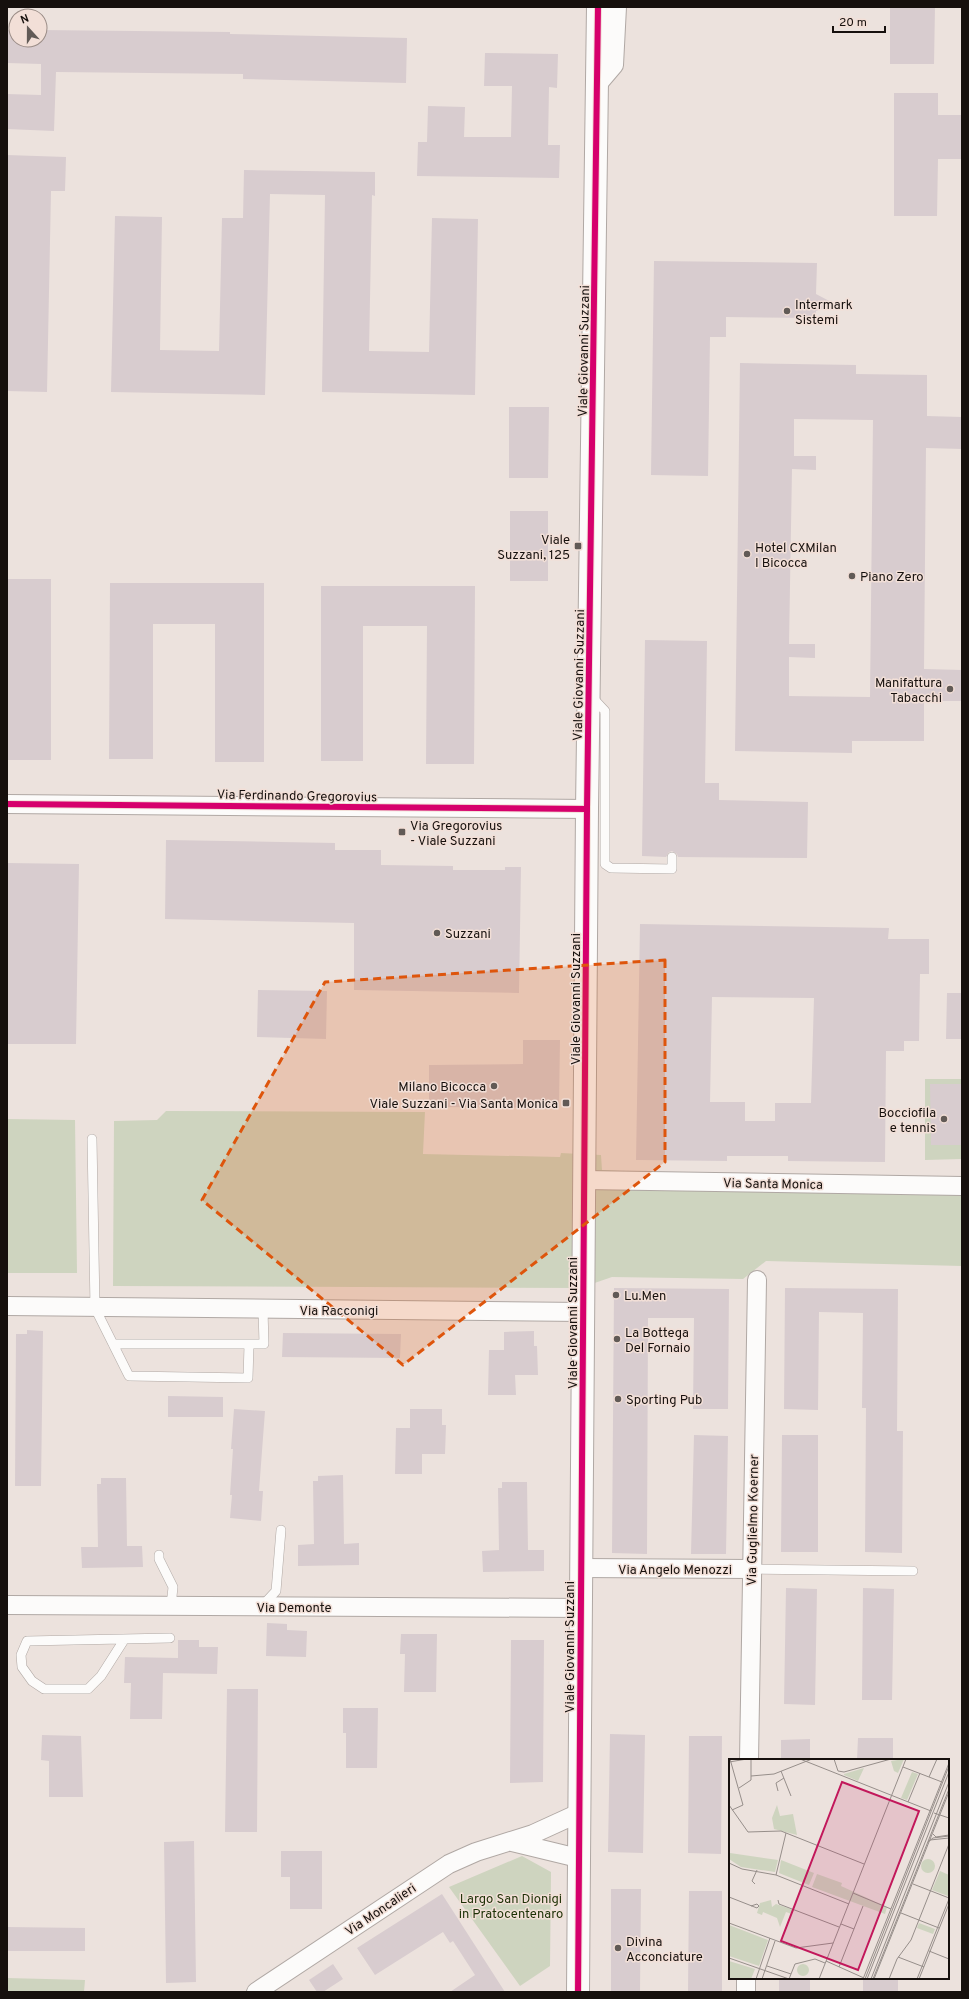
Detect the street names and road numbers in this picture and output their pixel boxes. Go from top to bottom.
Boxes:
street label: Viale Giovanni Suzzani [576,285,594,417]
street label: Viale Giovanni Suzzani [571,609,589,741]
street label: Via Ferdinando Gregorovius [217,788,377,806]
street label: Viale Giovanni Suzzani [569,933,585,1065]
street label: Via Santa Monica [723,1176,823,1194]
street label: Viale Giovanni Suzzani [566,1257,582,1389]
street label: Via Racconigi [300,1304,378,1320]
street label: Via Guglielmo Koerner [745,1454,763,1586]
street label: Via Angelo Menozzi [618,1563,732,1579]
street label: Viale Giovanni Suzzani [563,1581,579,1713]
street label: Via Demonte [257,1601,331,1617]
street label: Via Moncalieri [343,1881,420,1940]

